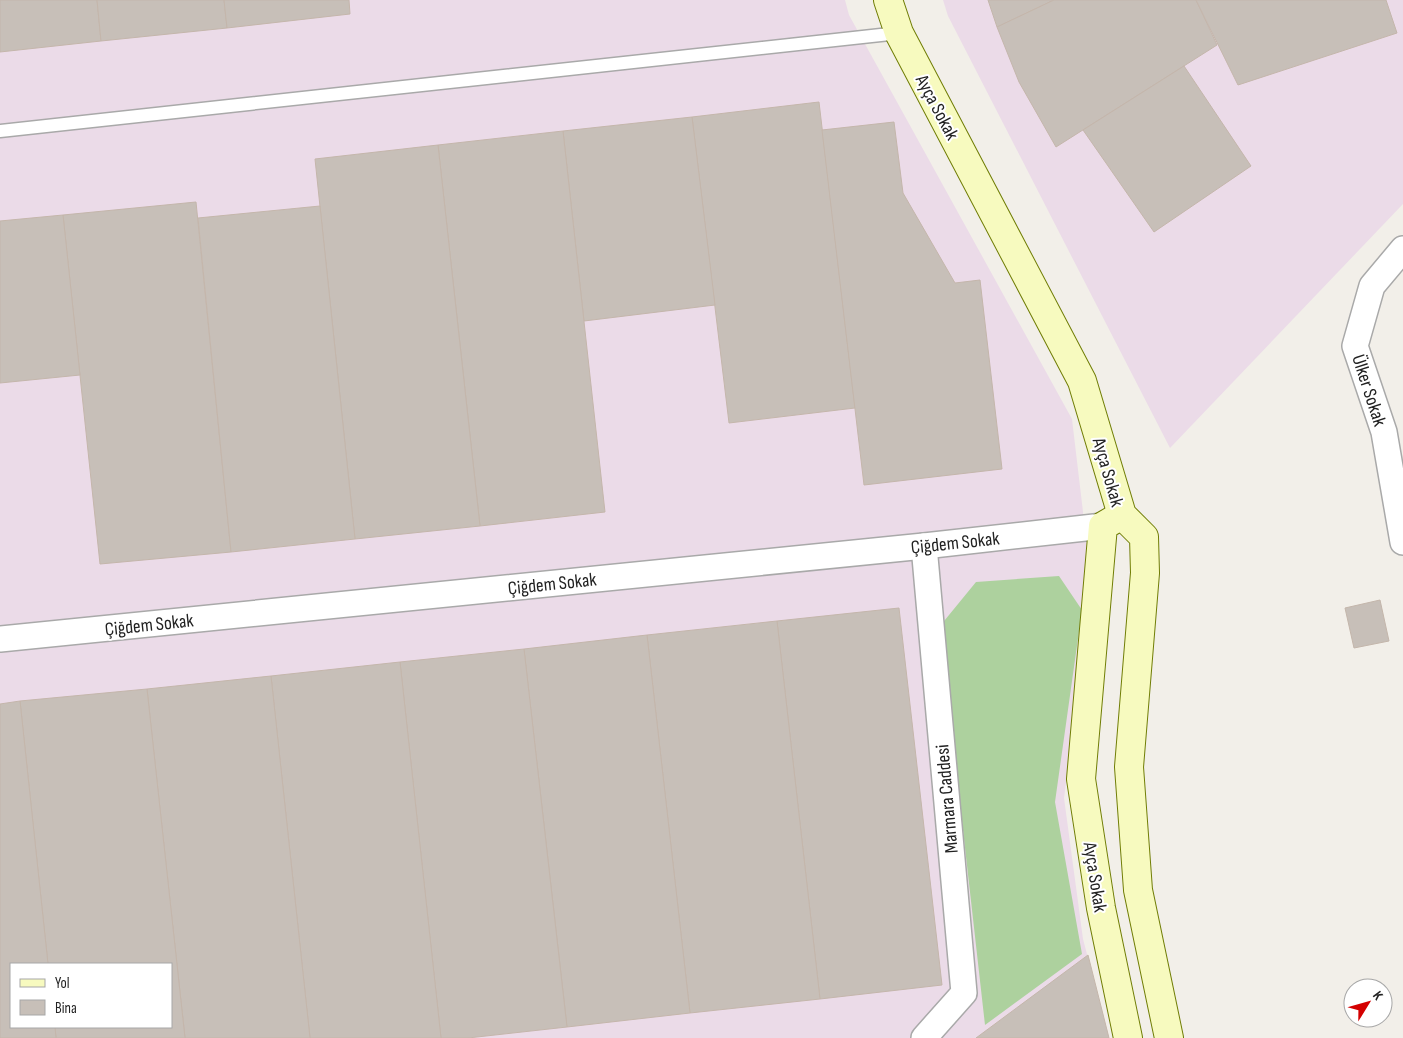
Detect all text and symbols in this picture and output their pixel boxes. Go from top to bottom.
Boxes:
street label: Ayça Sokak [909,70,964,145]
street label: Ülker Sokak [1346,352,1391,430]
street label: Ayça Sokak [1086,434,1129,510]
street label: Çiğdem Sokak [910,527,1001,560]
street label: Çiğdem Sokak [507,568,598,601]
street label: Çiğdem Sokak [104,609,195,642]
street label: Marmara Caddesi [931,744,964,854]
street label: Ayça Sokak [1077,840,1112,915]
legend [10,963,172,1028]
text: Yol [55,974,70,993]
north arrow [1343,978,1393,1028]
text: K [1369,988,1387,1003]
text: Bina [55,999,77,1018]

